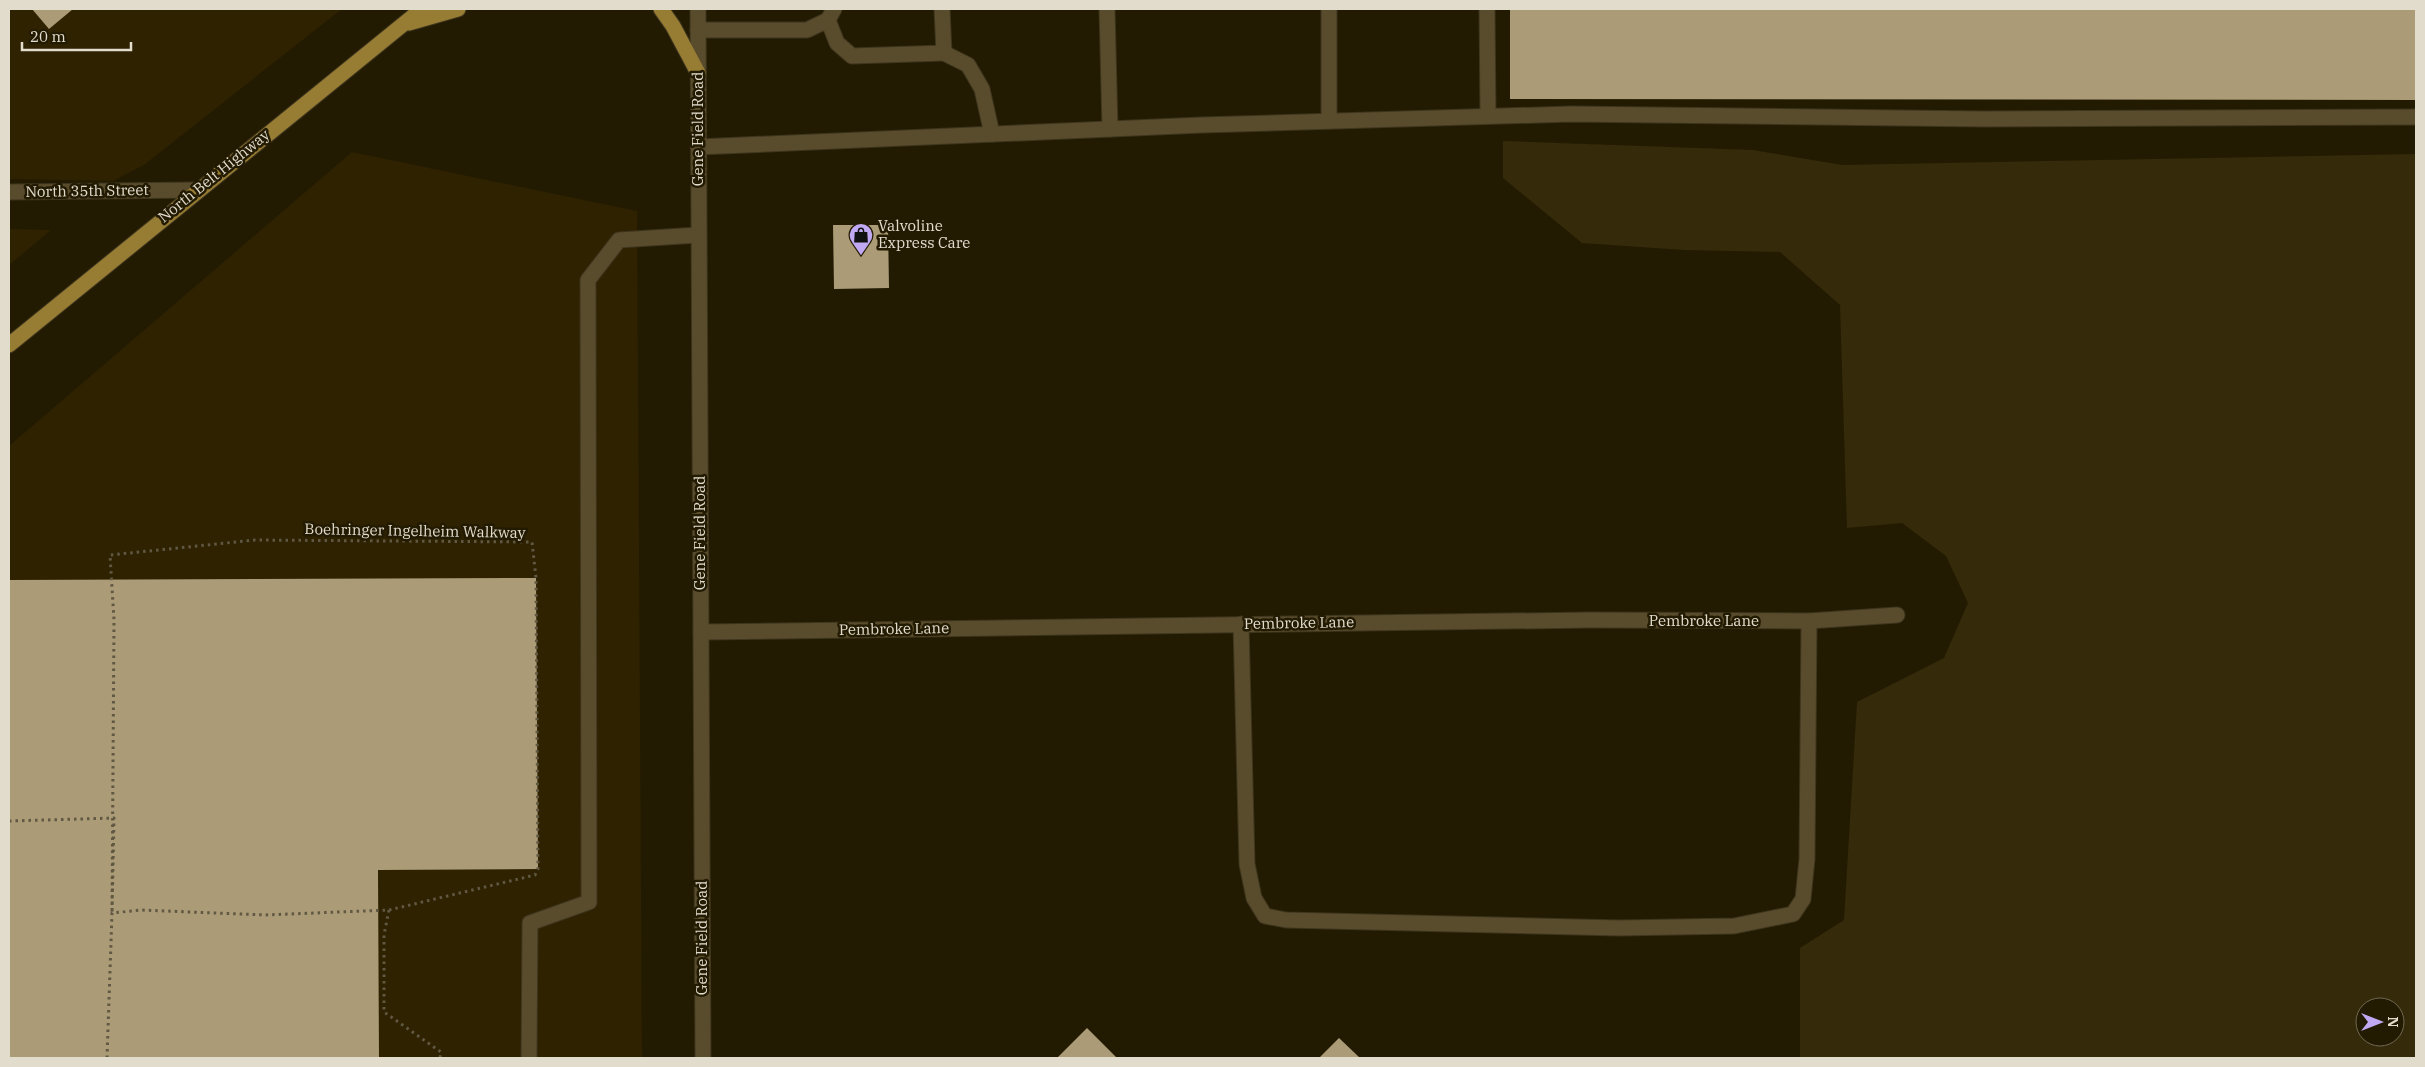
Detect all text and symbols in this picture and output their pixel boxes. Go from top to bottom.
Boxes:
scale bar [22,20,131,52]
text: 20 m [30,27,66,46]
street label: Gene Field Road [688,72,707,186]
street label: North Belt Highway [154,125,273,226]
street label: North 35th Street [25,180,149,201]
place label: Valvoline Express Care [878,216,970,252]
shop icon: Valvoline Express Care [848,222,874,256]
street label: Gene Field Road [690,476,709,590]
street label: Boehringer Ingelheim Walkway [304,519,526,542]
street label: Pembroke Lane [1649,611,1759,630]
street label: Pembroke Lane [1244,612,1354,633]
street label: Pembroke Lane [839,618,949,639]
street label: Gene Field Road [692,881,711,995]
north arrow [2355,997,2405,1047]
text: N [2384,1016,2402,1028]

